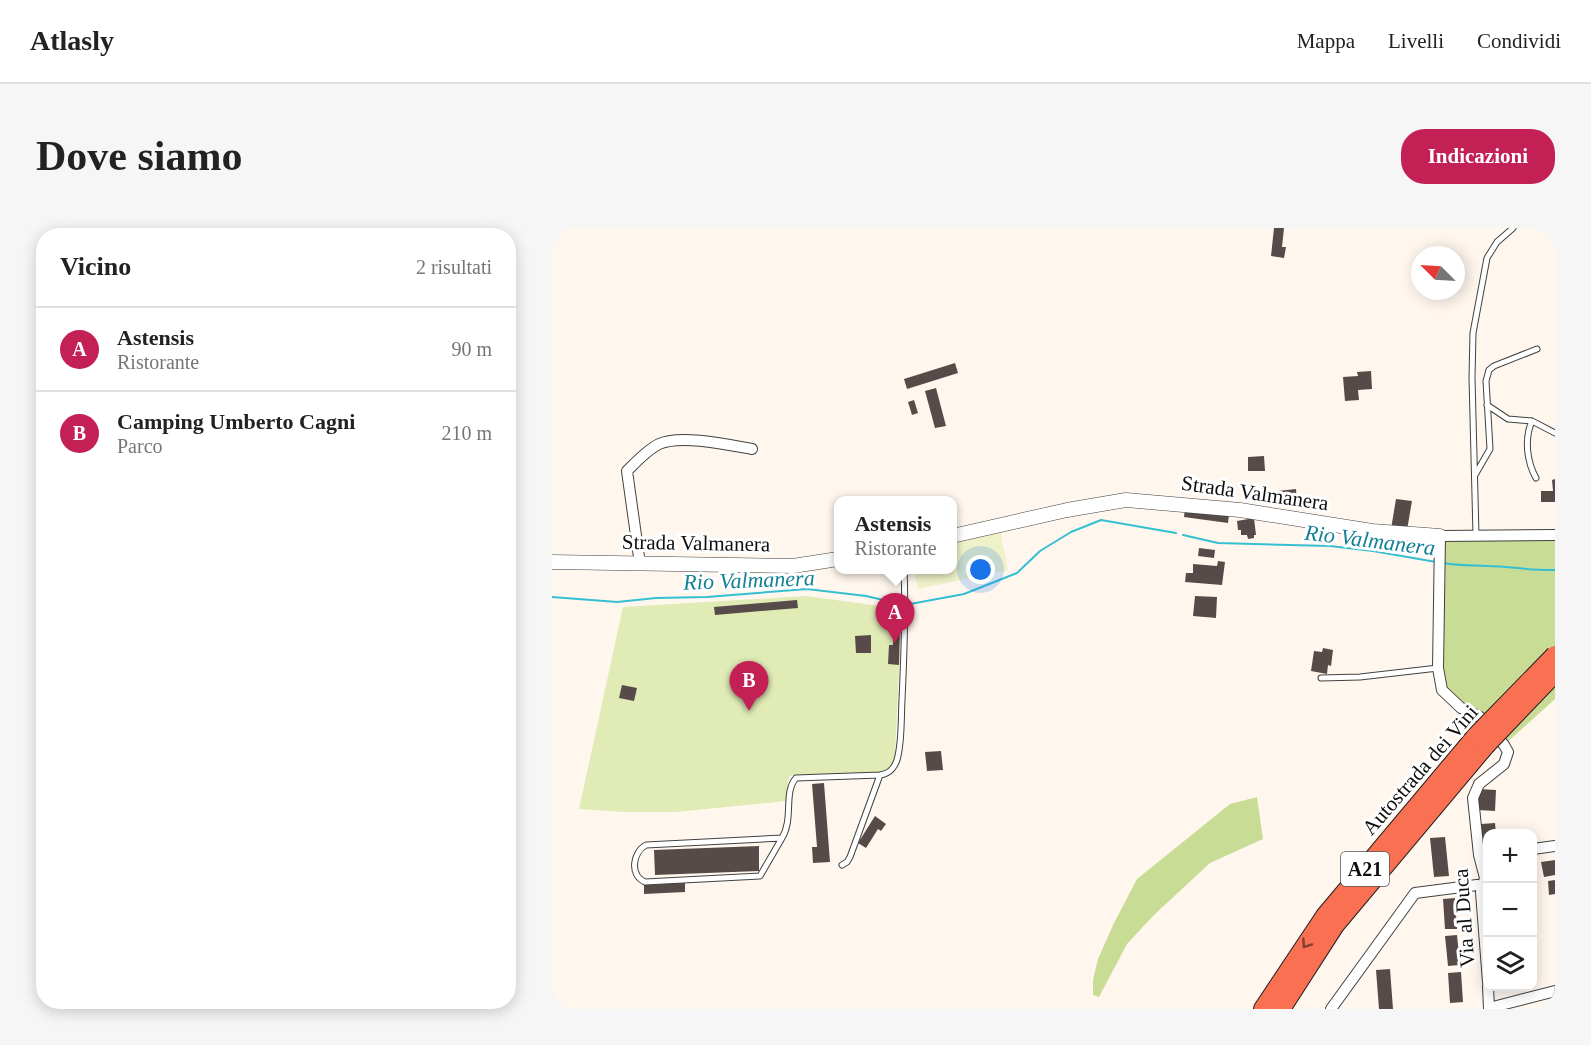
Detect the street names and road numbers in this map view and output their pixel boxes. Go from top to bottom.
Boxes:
street label: Strada Valmanera [1180,471,1331,515]
street label: Strada Valmanera [622,530,771,556]
street label: Autostrada dei Vini [1357,700,1483,840]
road number: A21 [1341,852,1389,886]
street label: Via al Duca [1449,867,1479,968]

